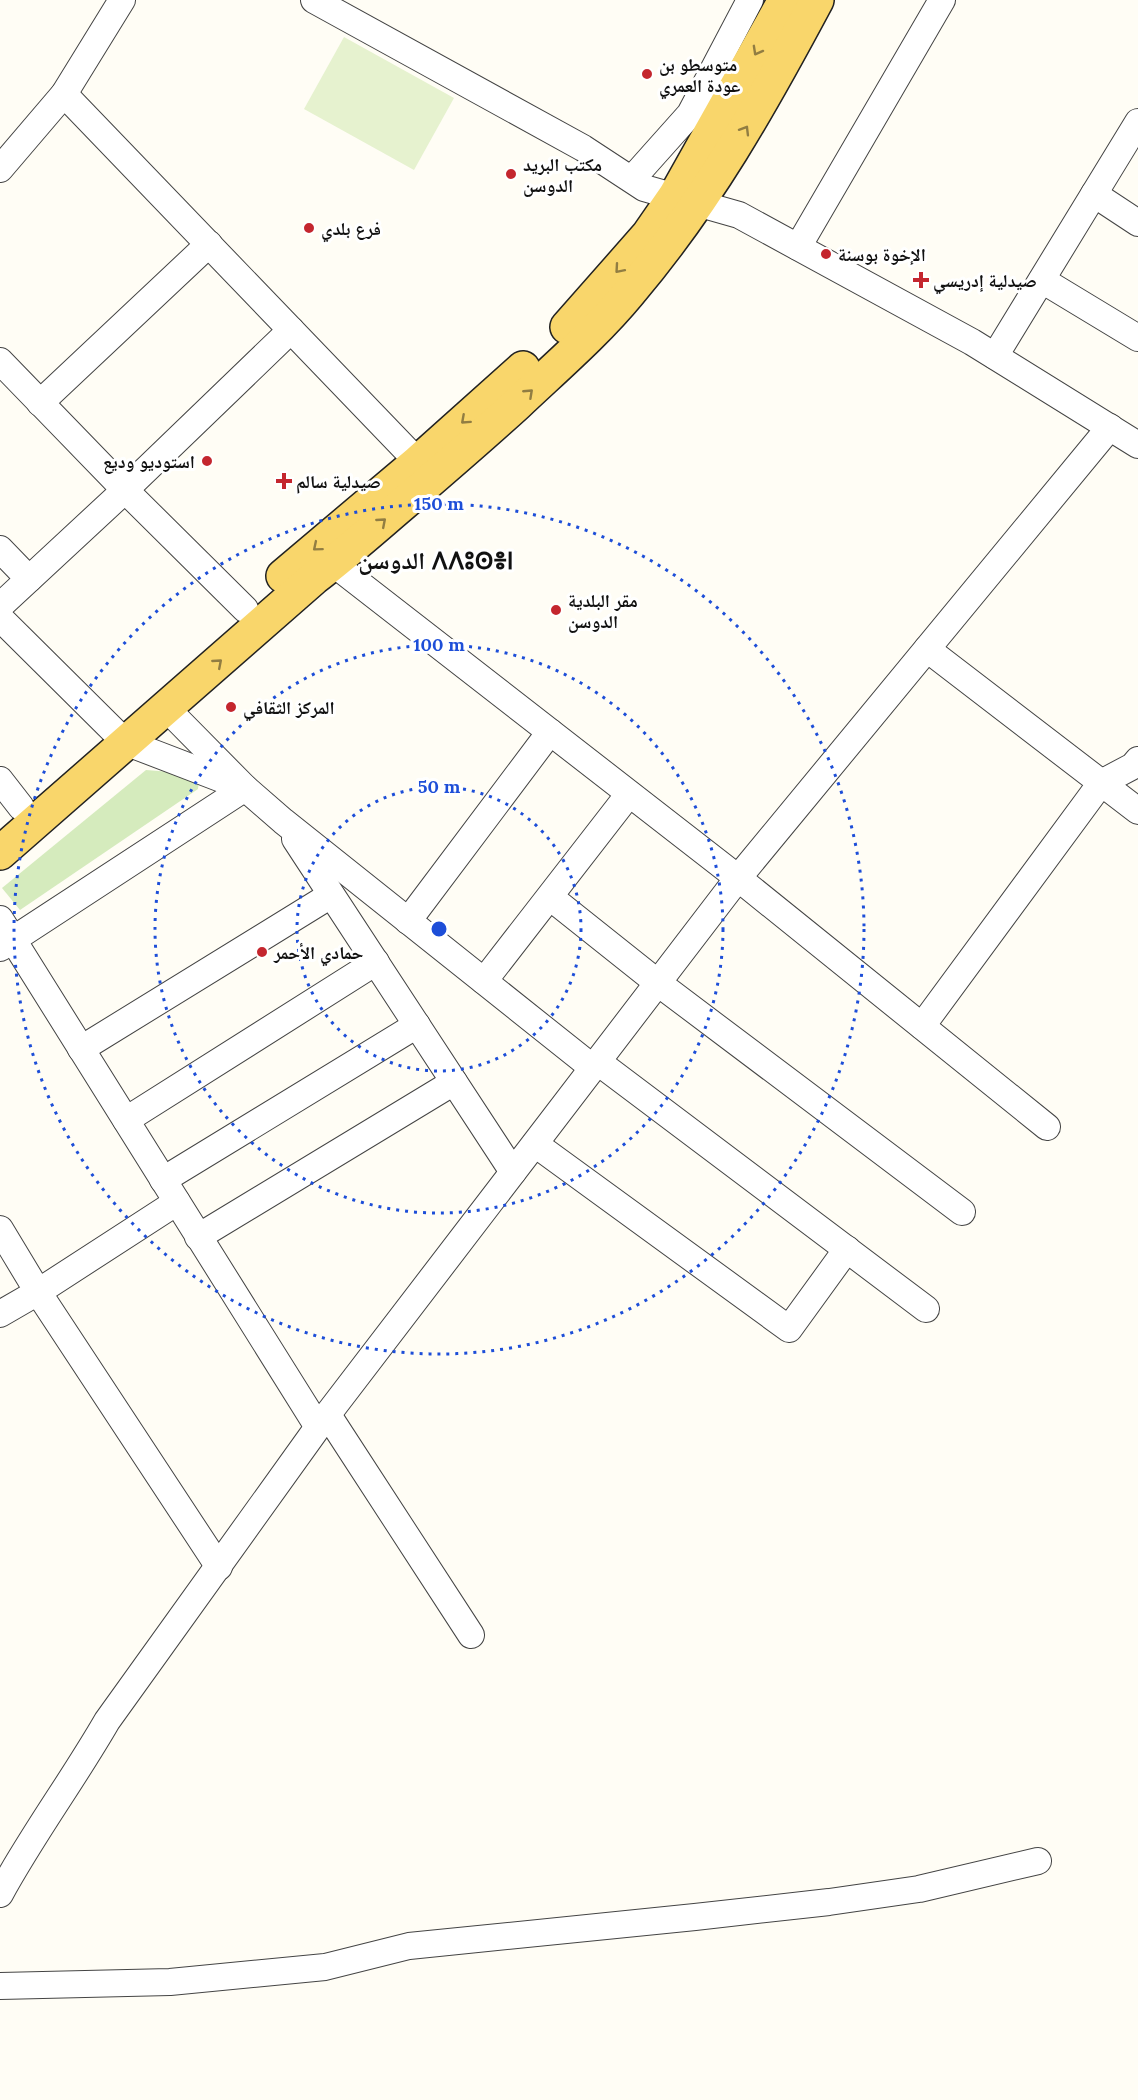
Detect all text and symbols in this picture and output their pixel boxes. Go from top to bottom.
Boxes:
one-way arrow [753,45,764,56]
place label: متوسطو بن عودة العمري [659,53,740,100]
marker: متوسطو بن عودة العمري [640,67,654,81]
one-way arrow [738,126,749,136]
place label: مكتب البريد الدوسن [523,153,602,197]
marker: مكتب البريد الدوسن [504,167,518,181]
place label: فرع بلدي [321,217,381,243]
marker: فرع بلدي [302,221,316,235]
place label: الإخوة بوسنة [838,243,926,266]
marker: الإخوة بوسنة [819,247,833,261]
one-way arrow [615,262,626,273]
place label: صيدلية إدريسي [933,269,1037,295]
marker: صيدلية إدريسي [914,273,928,287]
one-way arrow [522,389,532,400]
one-way arrow [461,413,472,424]
place label: استوديو وديع [103,450,195,474]
marker: استوديو وديع [200,454,214,468]
place label: صيدلية سالم [296,470,381,494]
marker: صيدلية سالم [277,474,291,488]
text: 150 m [414,492,464,515]
one-way arrow [375,518,386,529]
one-way arrow [313,540,324,551]
district label: الدوسن ⴷⴷⵓⵙⴻⵏ [358,545,514,576]
place label: مقر البلدية الدوسن [568,589,638,633]
marker: مقر البلدية الدوسن [549,603,563,617]
text: 100 m [413,633,465,656]
one-way arrow [211,659,222,670]
place label: المركز الثقافي [243,696,335,722]
marker: المركز الثقافي [224,700,238,714]
text: 50 m [418,775,461,798]
centre of rings [429,919,449,939]
place label: حمادي الأحمر [273,941,364,967]
marker: حمادي الأحمر [255,945,269,959]

